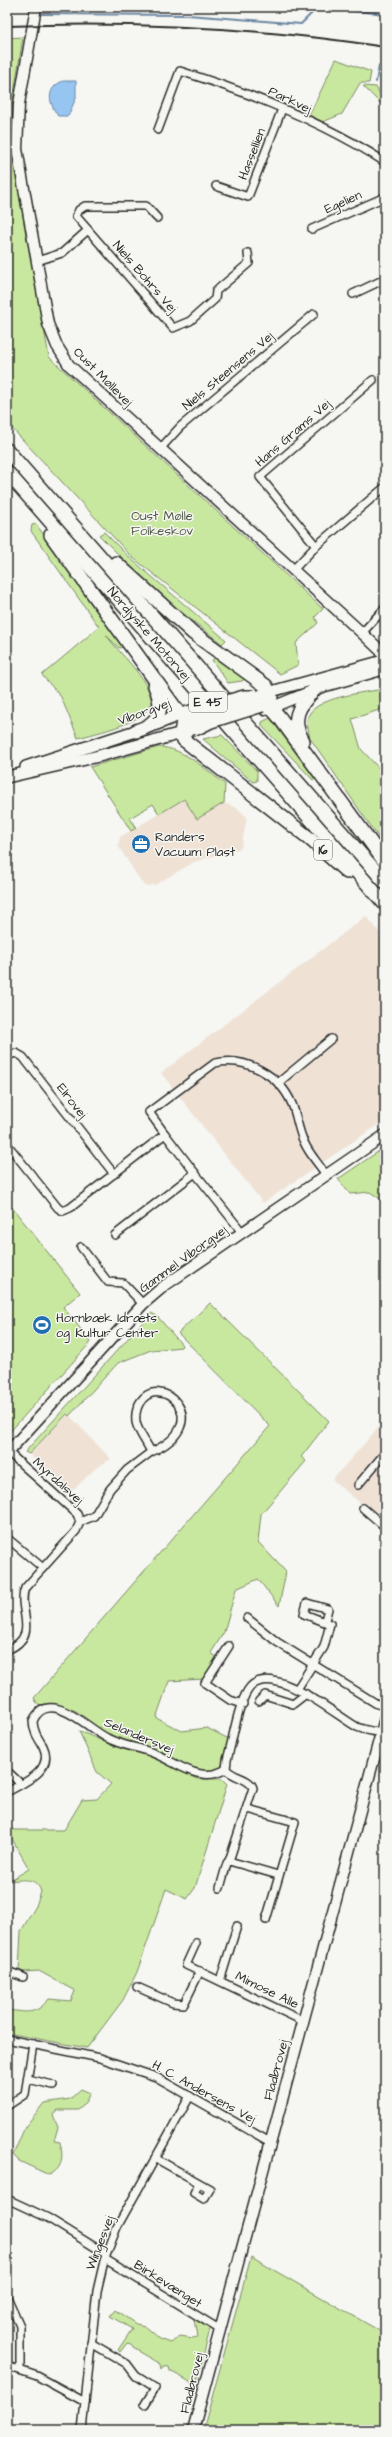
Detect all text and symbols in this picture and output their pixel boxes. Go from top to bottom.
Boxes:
street label: Parkvej [265,82,315,118]
street label: Hassellien [234,125,270,183]
street label: Egelien [322,186,365,219]
street label: Niels Bohrs Vej [109,237,182,318]
street label: Niels Steensens Vej [178,327,278,415]
street label: Oust Møllevej [69,343,137,411]
street label: Hans Grams Vej [251,395,335,471]
park label: Oust Mølle Folkeskov [131,507,193,540]
street label: Nordjyske Motorvej [102,583,195,686]
road number: E 45 [189,692,227,712]
street label: Viborgvej [115,694,174,731]
place label: Randers Vacuum Plast [155,828,236,861]
office icon: Randers Vacuum Plast [130,833,152,855]
road number: 16 [314,840,332,860]
street label: Elrovej [52,1080,92,1123]
street label: Gammel Viborgvej [135,1221,232,1298]
place label: Hornbæk Idræts og Kultur Center [56,1309,158,1343]
sports icon: Hornbæk Idræts og Kultur Center [31,1314,53,1336]
street label: Myrdalsvej [28,1453,88,1510]
street label: Selandersvej [101,1713,177,1759]
street label: Mimose Alle [232,1967,302,2013]
street label: Fladbrovej [259,2037,293,2102]
street label: H. C. Andersens Vej [149,2056,260,2128]
street label: Wingesvej [81,2213,120,2273]
street label: Birkevænget [130,2256,206,2313]
street label: Fladbrovej [176,2350,208,2415]

